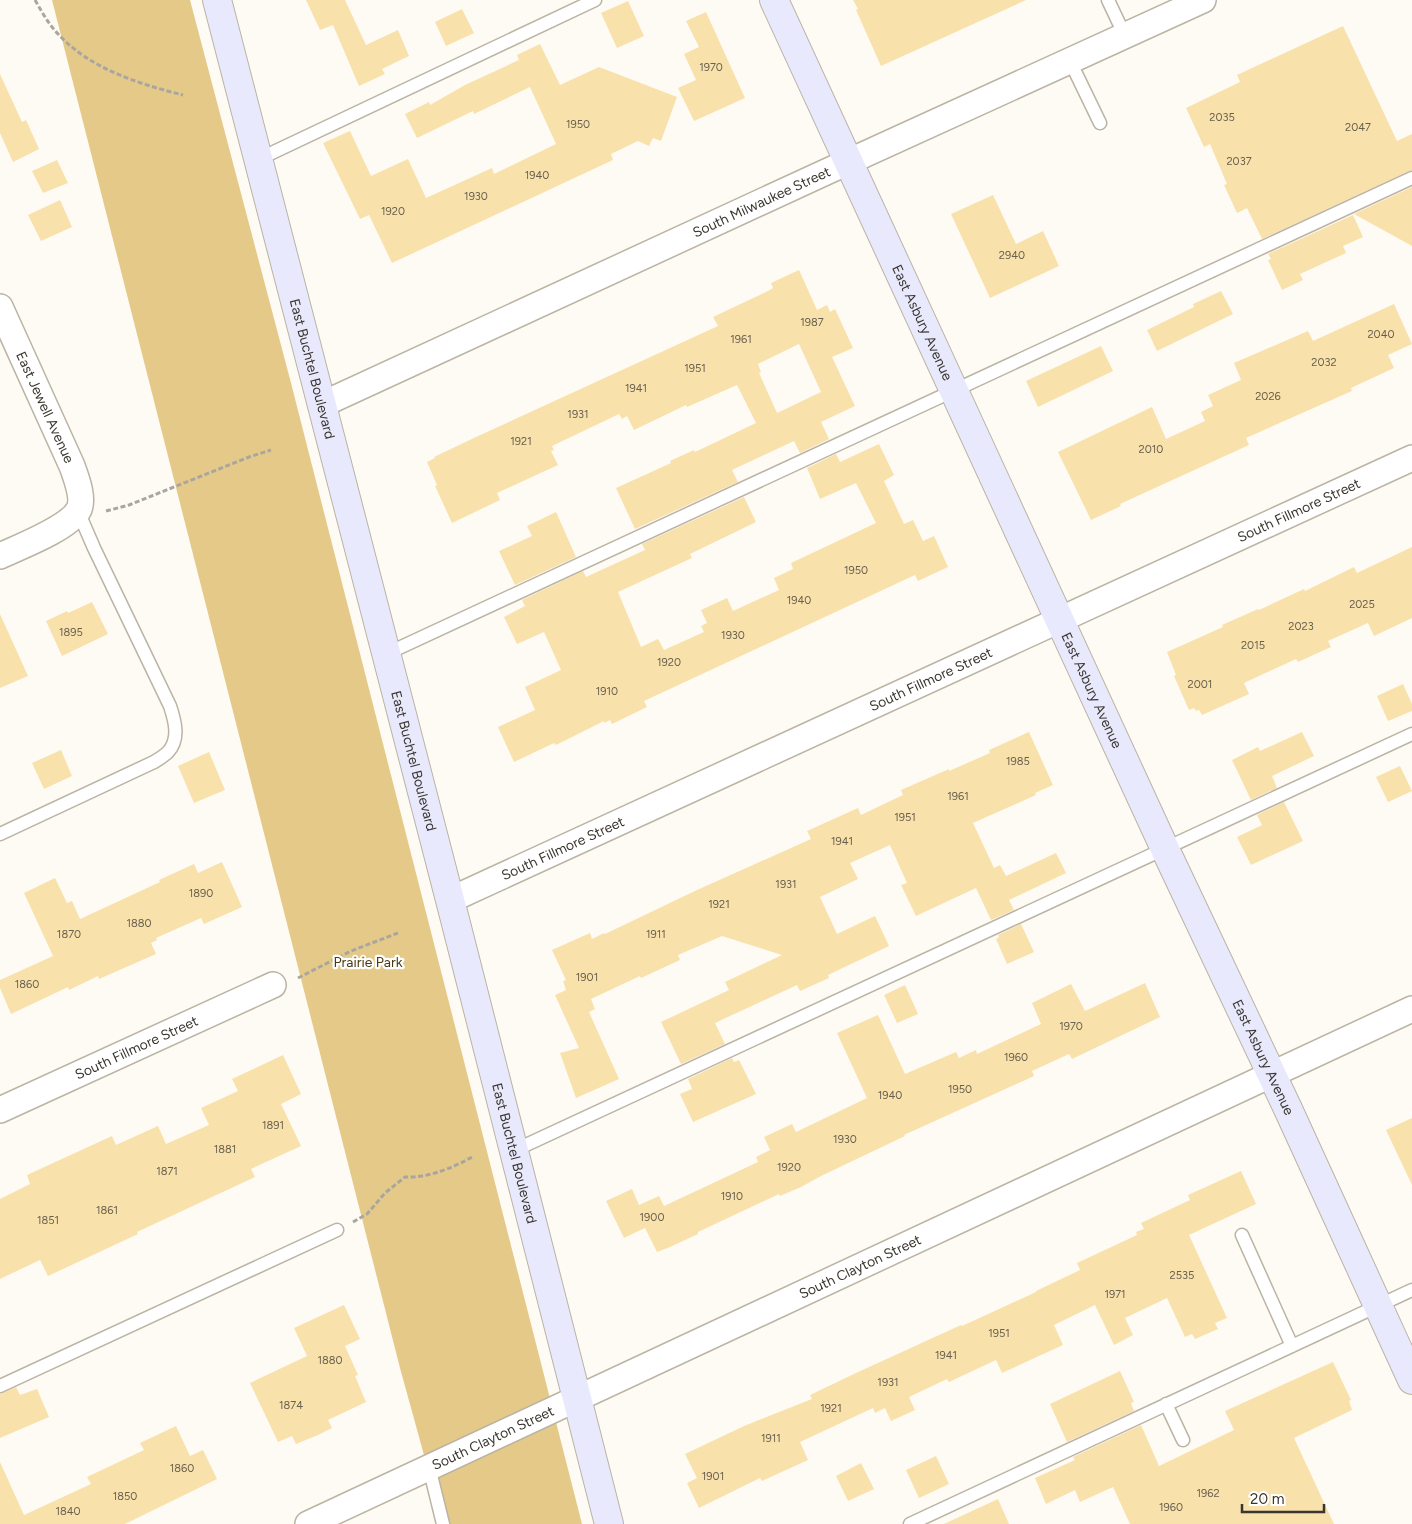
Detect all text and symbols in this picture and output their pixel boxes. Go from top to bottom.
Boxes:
house number: 1970 [699,61,723,74]
house number: 2035 [1209,111,1235,124]
house number: 1950 [566,118,590,131]
house number: 2047 [1345,121,1371,134]
house number: 2037 [1226,155,1252,168]
street label: South Milwaukee Street [690,163,833,241]
house number: 1940 [525,169,549,182]
house number: 1930 [464,190,488,203]
house number: 1920 [381,205,405,218]
house number: 2940 [999,249,1025,262]
street label: East Asbury Avenue [888,262,957,383]
street label: East Buchtel Boulevard [286,297,339,441]
house number: 1987 [800,316,824,329]
house number: 2040 [1367,328,1395,341]
house number: 1961 [730,333,752,346]
street label: East Jewell Avenue [13,349,78,466]
house number: 2032 [1311,356,1337,369]
house number: 1951 [684,362,706,375]
house number: 1941 [625,382,647,395]
house number: 2026 [1255,390,1281,403]
house number: 1931 [567,408,589,421]
house number: 1921 [510,435,532,448]
house number: 2010 [1139,443,1163,456]
street label: South Fillmore Street [1235,474,1363,546]
house number: 1950 [844,564,868,577]
house number: 1940 [787,594,811,607]
house number: 2025 [1349,598,1375,611]
house number: 2023 [1288,620,1314,633]
house number: 1895 [59,626,83,639]
house number: 1930 [721,629,745,642]
street label: East Asbury Avenue [1058,630,1126,751]
house number: 2015 [1241,639,1265,652]
street label: South Fillmore Street [867,644,995,715]
house number: 1920 [657,656,681,669]
house number: 2001 [1188,678,1212,691]
house number: 1910 [596,685,618,698]
street label: East Buchtel Boulevard [388,689,440,833]
house number: 1985 [1006,755,1030,768]
house number: 1961 [947,790,969,803]
house number: 1951 [894,811,916,824]
street label: South Fillmore Street [499,813,627,884]
house number: 1941 [831,835,853,848]
house number: 1931 [775,878,797,891]
house number: 1890 [189,887,213,900]
house number: 1921 [708,898,730,911]
house number: 1880 [126,917,152,930]
house number: 1870 [57,928,81,941]
house number: 1911 [646,928,666,941]
park label: Prairie Park [334,954,403,971]
house number: 1901 [576,971,598,984]
house number: 1860 [15,978,39,991]
street label: East Asbury Avenue [1229,997,1298,1118]
street label: South Fillmore Street [72,1012,201,1083]
house number: 1970 [1059,1020,1083,1033]
house number: 1960 [1004,1051,1028,1064]
street label: East Buchtel Boulevard [488,1081,541,1225]
house number: 1950 [948,1083,972,1096]
house number: 1940 [878,1089,902,1102]
house number: 1891 [262,1119,284,1132]
house number: 1930 [833,1133,857,1146]
house number: 1881 [214,1143,236,1156]
house number: 1920 [777,1161,801,1174]
house number: 1871 [156,1165,178,1178]
house number: 1910 [721,1190,743,1203]
house number: 1861 [96,1204,118,1217]
house number: 1900 [640,1211,664,1224]
house number: 1851 [37,1214,59,1227]
street label: South Clayton Street [796,1231,924,1302]
house number: 2535 [1170,1269,1194,1282]
house number: 1971 [1104,1288,1126,1301]
house number: 1951 [988,1327,1010,1340]
house number: 1941 [935,1349,957,1362]
house number: 1880 [317,1354,343,1367]
house number: 1931 [877,1376,899,1389]
house number: 1874 [279,1399,303,1412]
street label: South Clayton Street [429,1402,557,1474]
house number: 1921 [820,1402,842,1415]
house number: 1911 [761,1432,781,1445]
house number: 1860 [170,1462,194,1475]
house number: 1901 [702,1470,724,1483]
scale bar [1242,1482,1324,1514]
house number: 1962 [1196,1487,1220,1500]
house number: 1850 [113,1490,137,1503]
text: 20 m [1250,1490,1284,1508]
house number: 1960 [1159,1501,1183,1514]
house number: 1840 [55,1505,81,1518]

